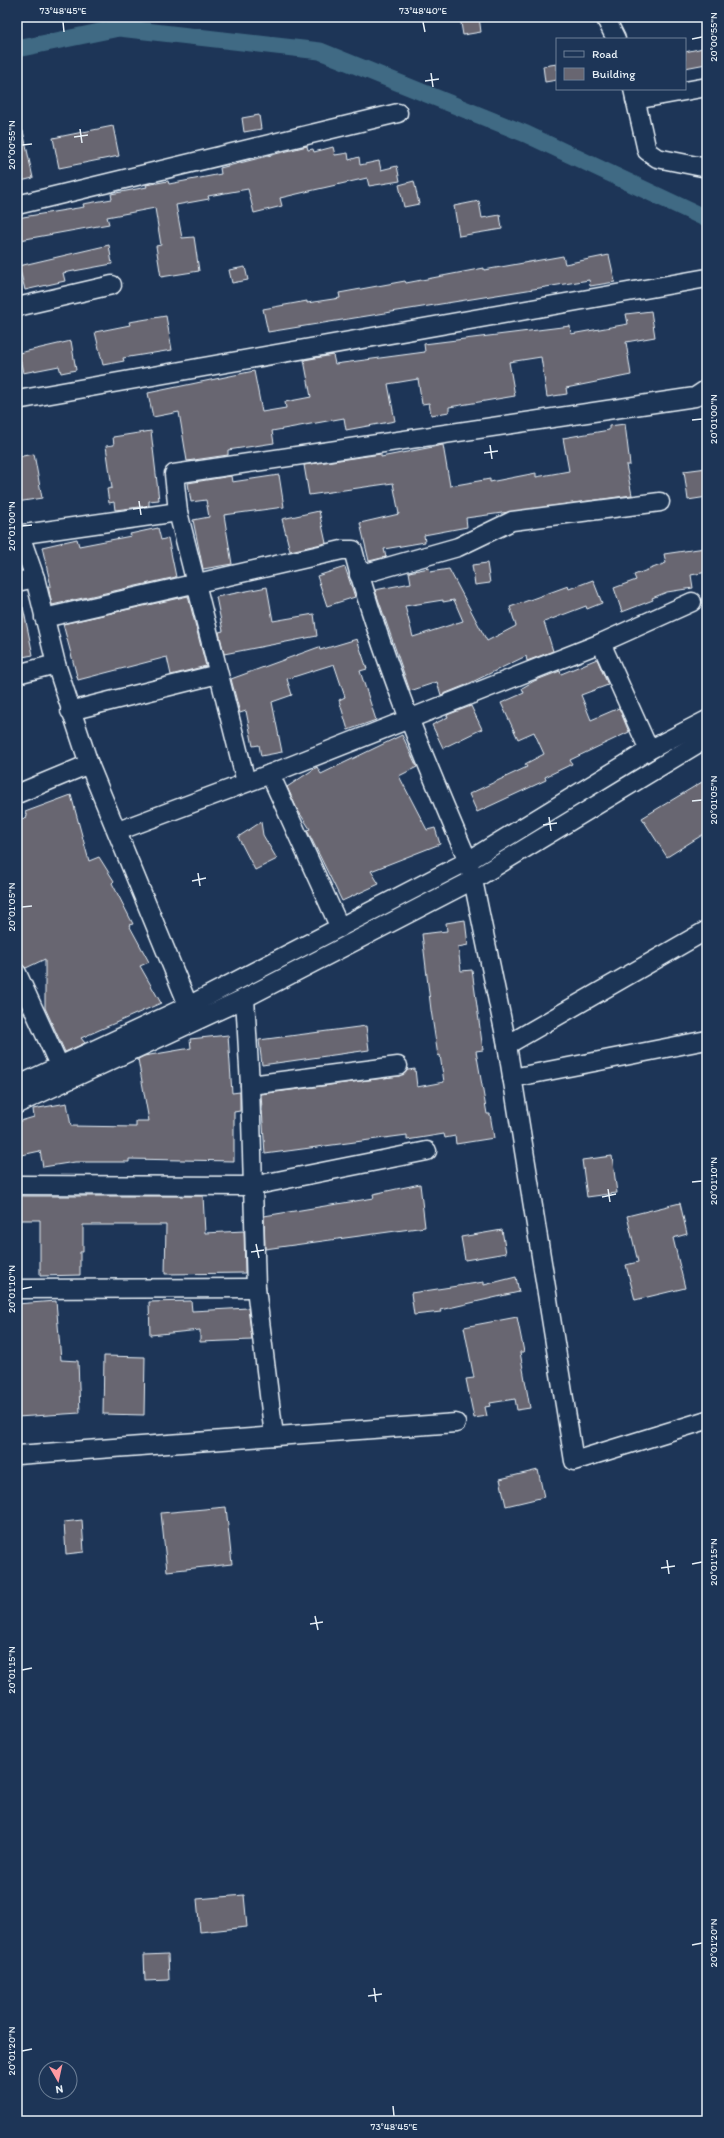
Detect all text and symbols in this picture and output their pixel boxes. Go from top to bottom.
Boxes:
text: 73°48'45"E [39,4,87,17]
text: 73°48'40"E [399,4,447,17]
text: 20°00'55"N [707,12,720,62]
legend [556,38,686,90]
text: Road [592,47,618,61]
text: Building [592,67,636,81]
text: 20°00'55"N [5,120,18,170]
text: 20°01'00"N [707,394,720,444]
text: 20°01'00"N [5,501,18,551]
text: 20°01'05"N [707,775,720,824]
text: 20°01'05"N [5,882,18,931]
text: 20°01'10"N [707,1157,720,1205]
text: 20°01'10"N [5,1265,18,1313]
text: 20°01'15"N [707,1538,720,1586]
text: 20°01'15"N [5,1646,18,1694]
text: 20°01'20"N [707,1918,720,1967]
text: 20°01'20"N [5,2026,18,2075]
north arrow [38,2060,78,2100]
text: N [55,2082,64,2096]
text: 73°48'45"E [370,2120,418,2133]

